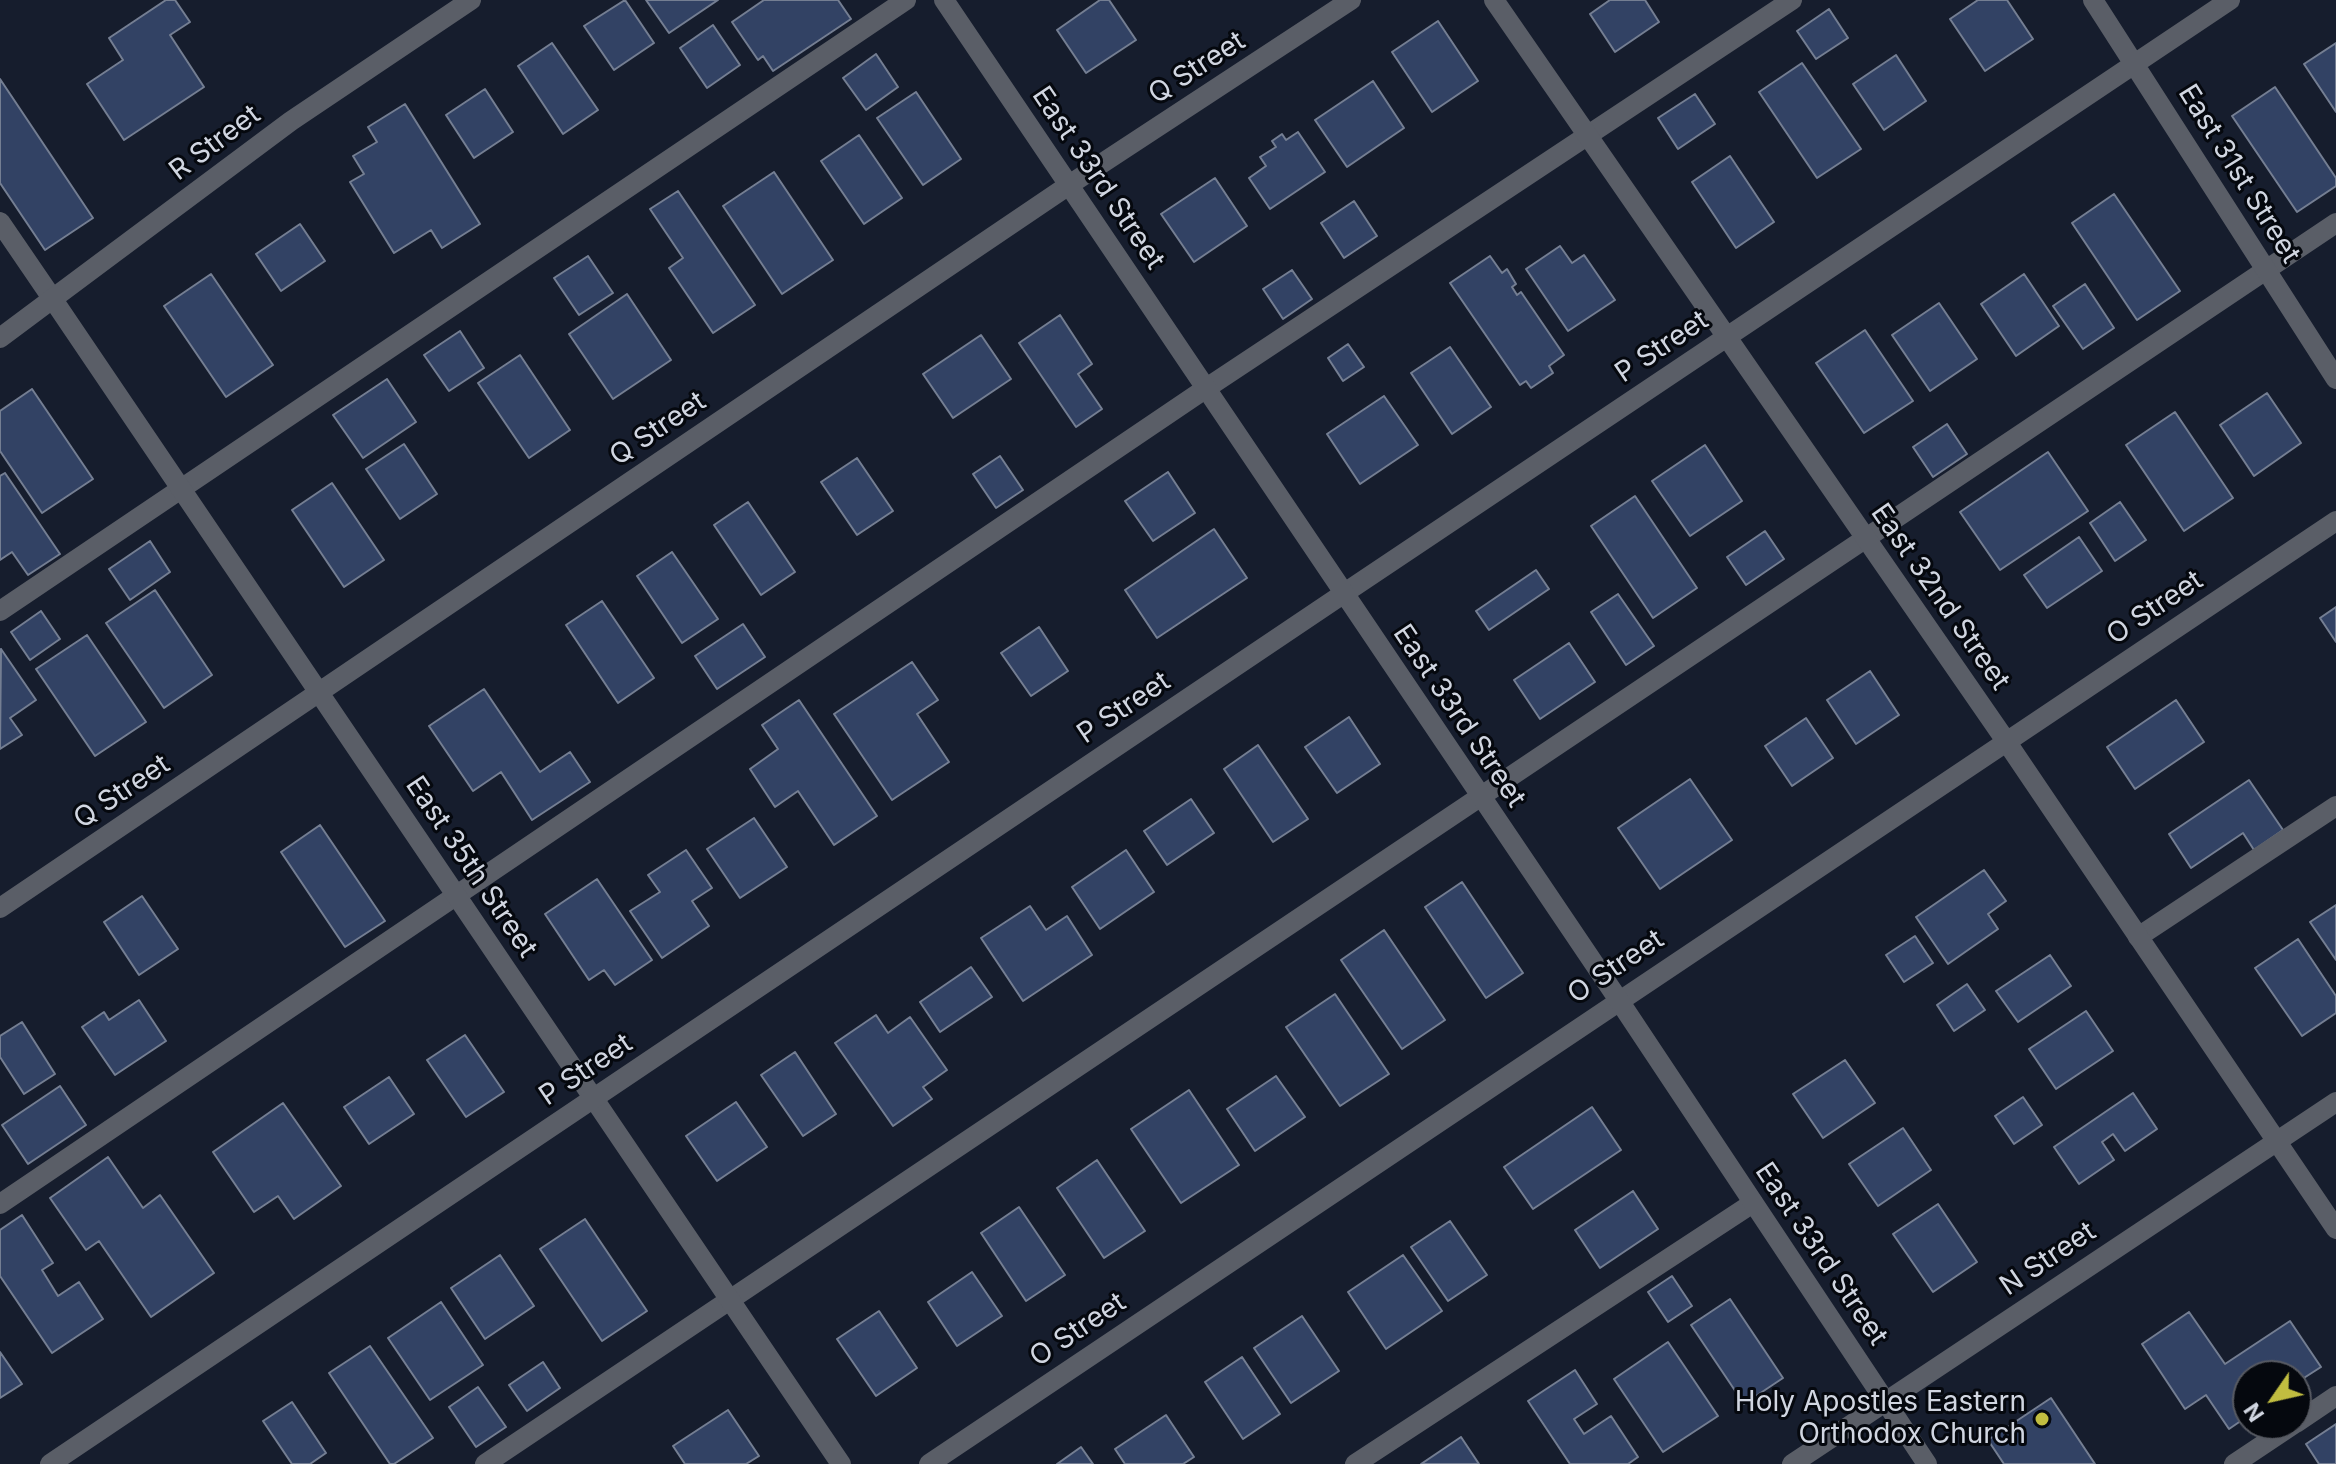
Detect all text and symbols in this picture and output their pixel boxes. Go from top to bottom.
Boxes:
street label: Q Street [1142,24,1252,112]
street label: East 31st Street [2171,79,2307,269]
street label: East 33rd Street [1025,80,1171,276]
street label: R Street [163,98,267,188]
street label: P Street [1609,304,1715,390]
street label: Q Street [604,385,712,473]
street label: East 32nd Street [1863,498,2017,696]
street label: O Street [2101,564,2209,652]
street label: East 33rd Street [1386,618,1532,814]
street label: P Street [1071,665,1177,751]
street label: Q Street [68,748,176,836]
street label: East 35th Street [398,770,544,964]
street label: O Street [1562,923,1670,1011]
street label: P Street [533,1027,639,1113]
street label: East 33rd Street [1748,1156,1894,1352]
street label: N Street [1994,1215,2102,1303]
street label: O Street [1024,1286,1132,1374]
north arrow [2232,1360,2312,1440]
place label: Holy Apostles Eastern Orthodox Church [1735,1386,2026,1452]
text: N [2238,1398,2269,1427]
marker: Holy Apostles Eastern Orthodox Church [2033,1410,2051,1428]

